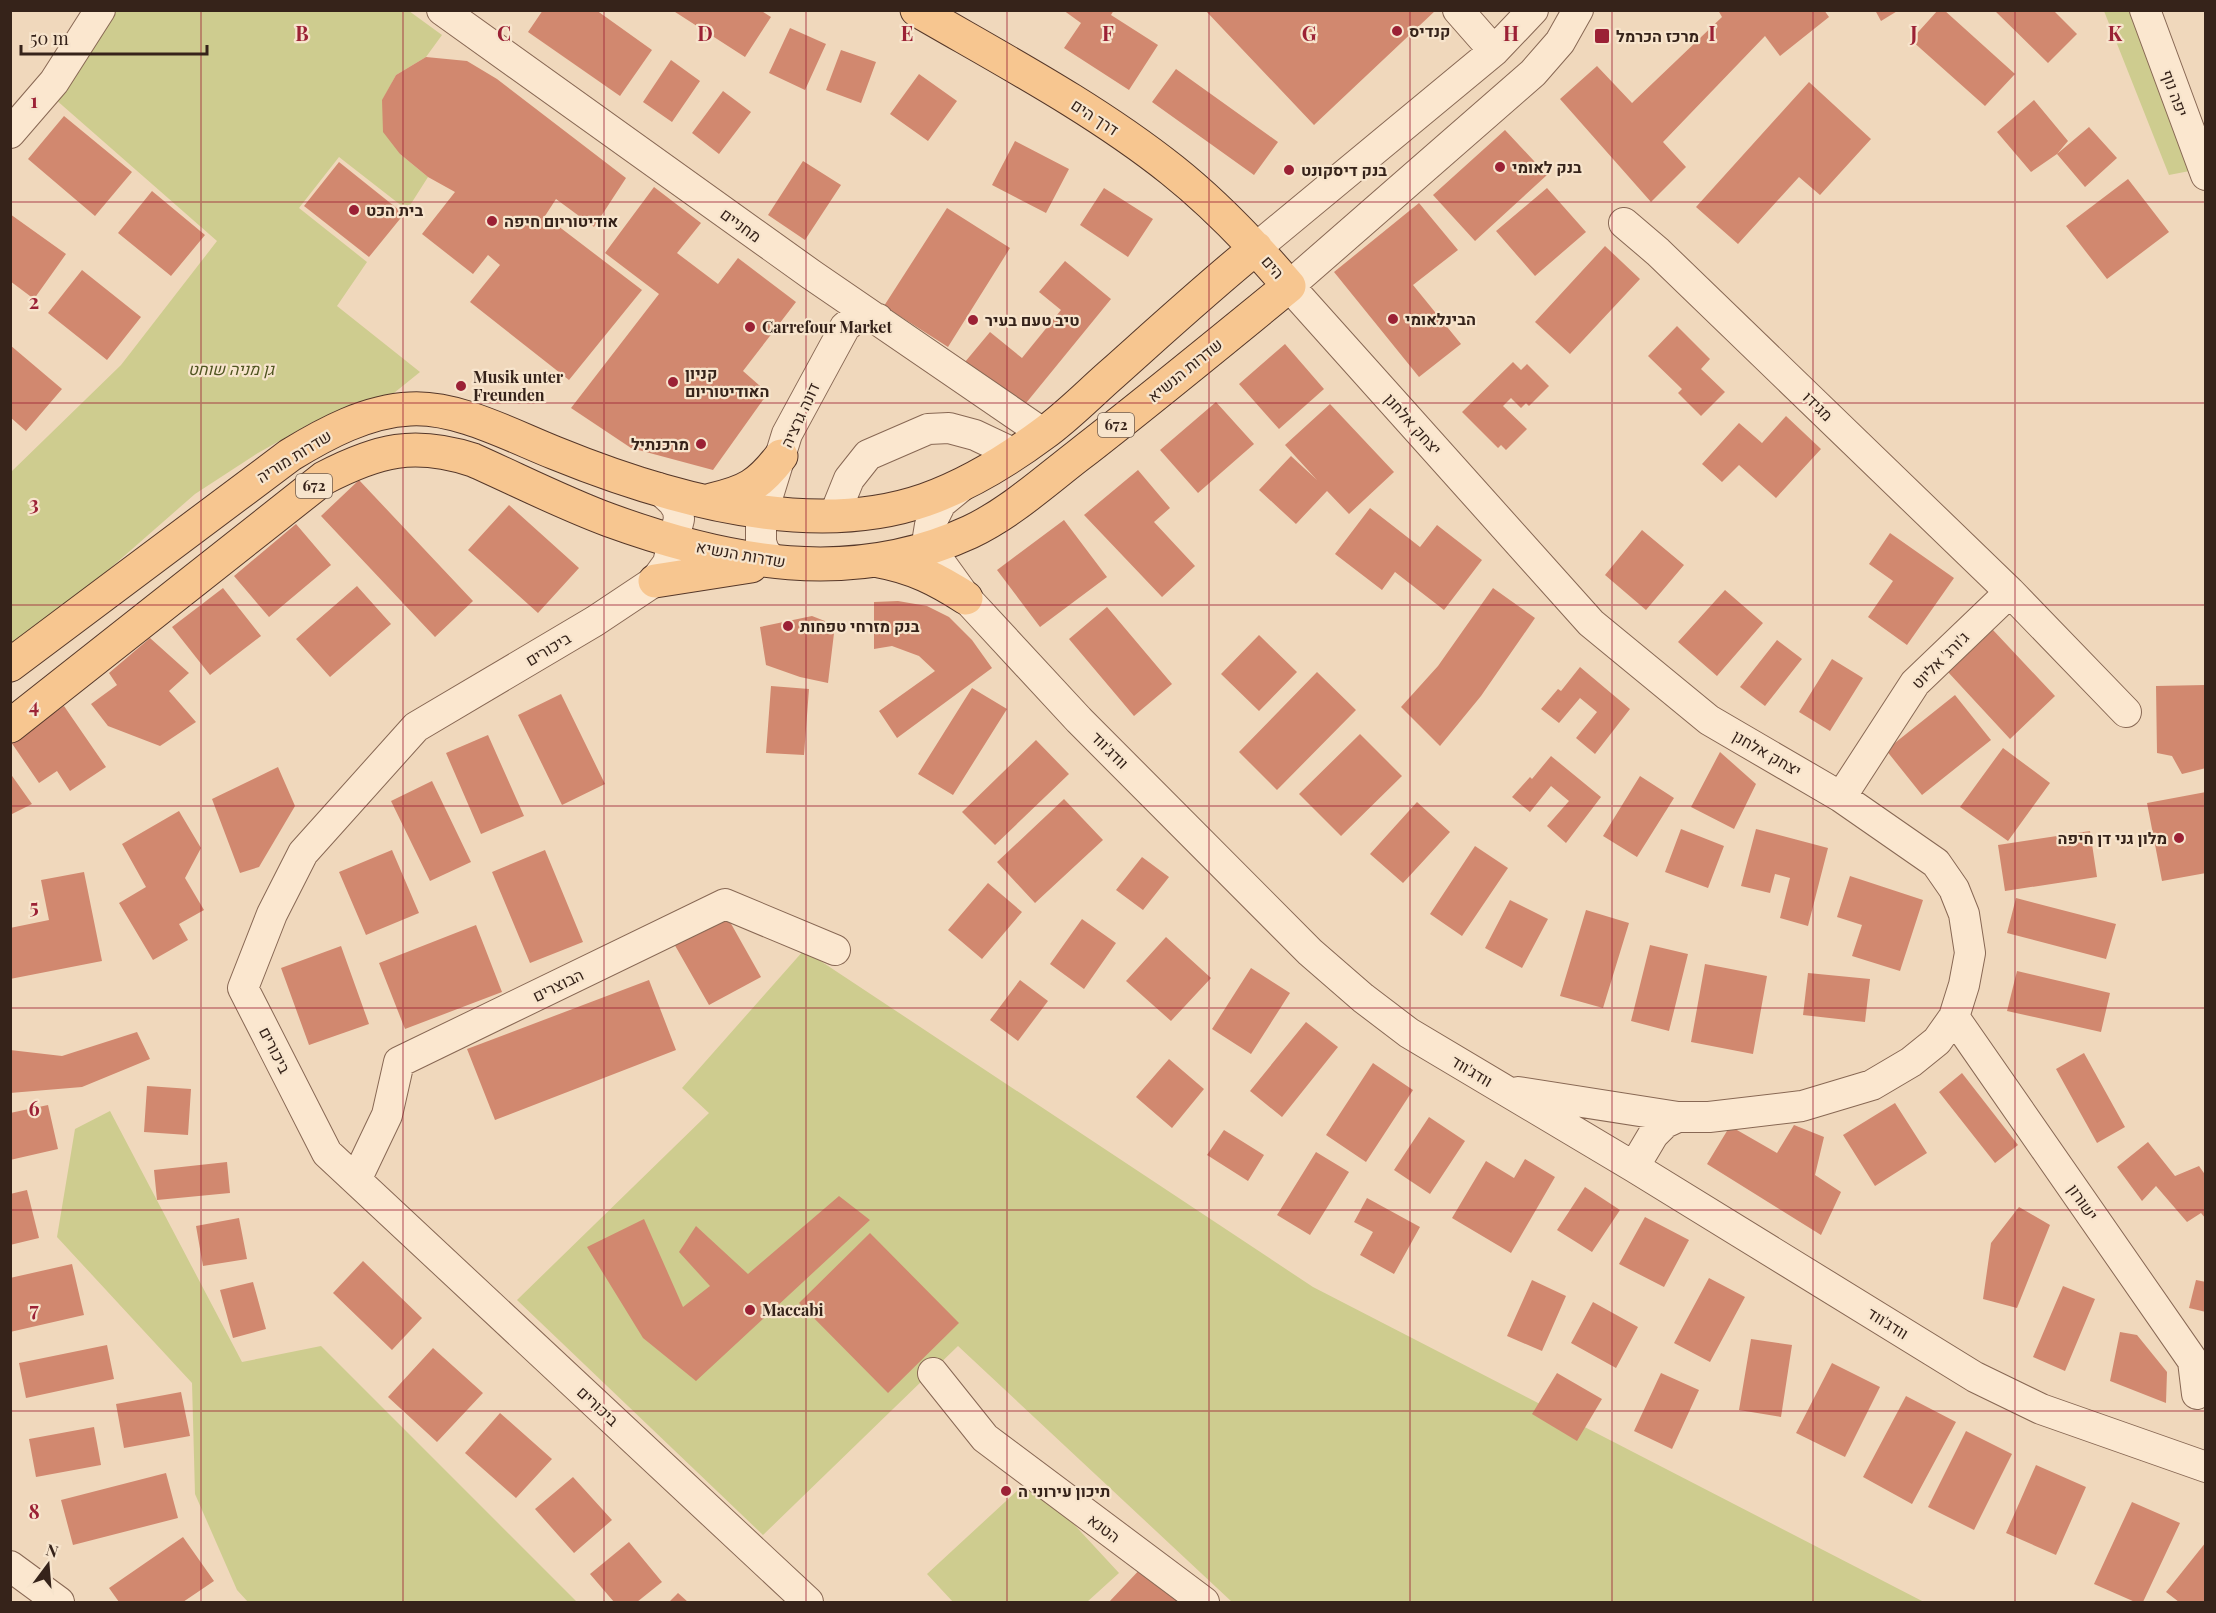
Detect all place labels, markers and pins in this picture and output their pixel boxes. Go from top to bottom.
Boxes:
place label: קנדיס [1409,20,1451,41]
marker: קנדיס [1390,24,1404,38]
place label: מרכז הכרמל [1616,25,1699,46]
marker: מרכז הכרמל [1593,27,1611,45]
place label: בנק לאומי [1512,156,1582,177]
place label: בנק דיסקונט [1301,159,1387,180]
marker: בנק לאומי [1493,160,1507,174]
marker: בנק דיסקונט [1282,163,1296,177]
place label: בית הכט [366,199,423,220]
marker: בית הכט [347,203,361,217]
place label: אודיטוריום חיפה [504,210,619,231]
marker: אודיטוריום חיפה [485,214,499,228]
place label: הבינלאומי [1405,308,1476,329]
place label: טיב טעם בעיר [985,309,1079,330]
marker: הבינלאומי [1386,312,1400,326]
marker: טיב טעם בעיר [966,313,980,327]
place label: Carrefour Market [762,316,892,337]
marker: Carrefour Market [743,320,757,334]
place label: קניון האודיטוריום [685,362,769,401]
place label: Musik unter Freunden [473,366,564,405]
marker: קניון האודיטוריום [666,375,680,389]
marker: Musik unter Freunden [454,379,468,393]
place label: מרכנתיל [631,433,689,454]
marker: מרכנתיל [694,437,708,451]
place label: בנק מזרחי טפחות [800,615,920,636]
marker: בנק מזרחי טפחות [781,619,795,633]
place label: מלון גני דן חיפה [2058,827,2167,848]
marker: מלון גני דן חיפה [2172,831,2186,845]
place label: Maccabi [762,1299,824,1320]
marker: Maccabi [743,1303,757,1317]
place label: תיכון עירוני ה [1018,1480,1110,1501]
marker: תיכון עירוני ה [999,1484,1013,1498]

